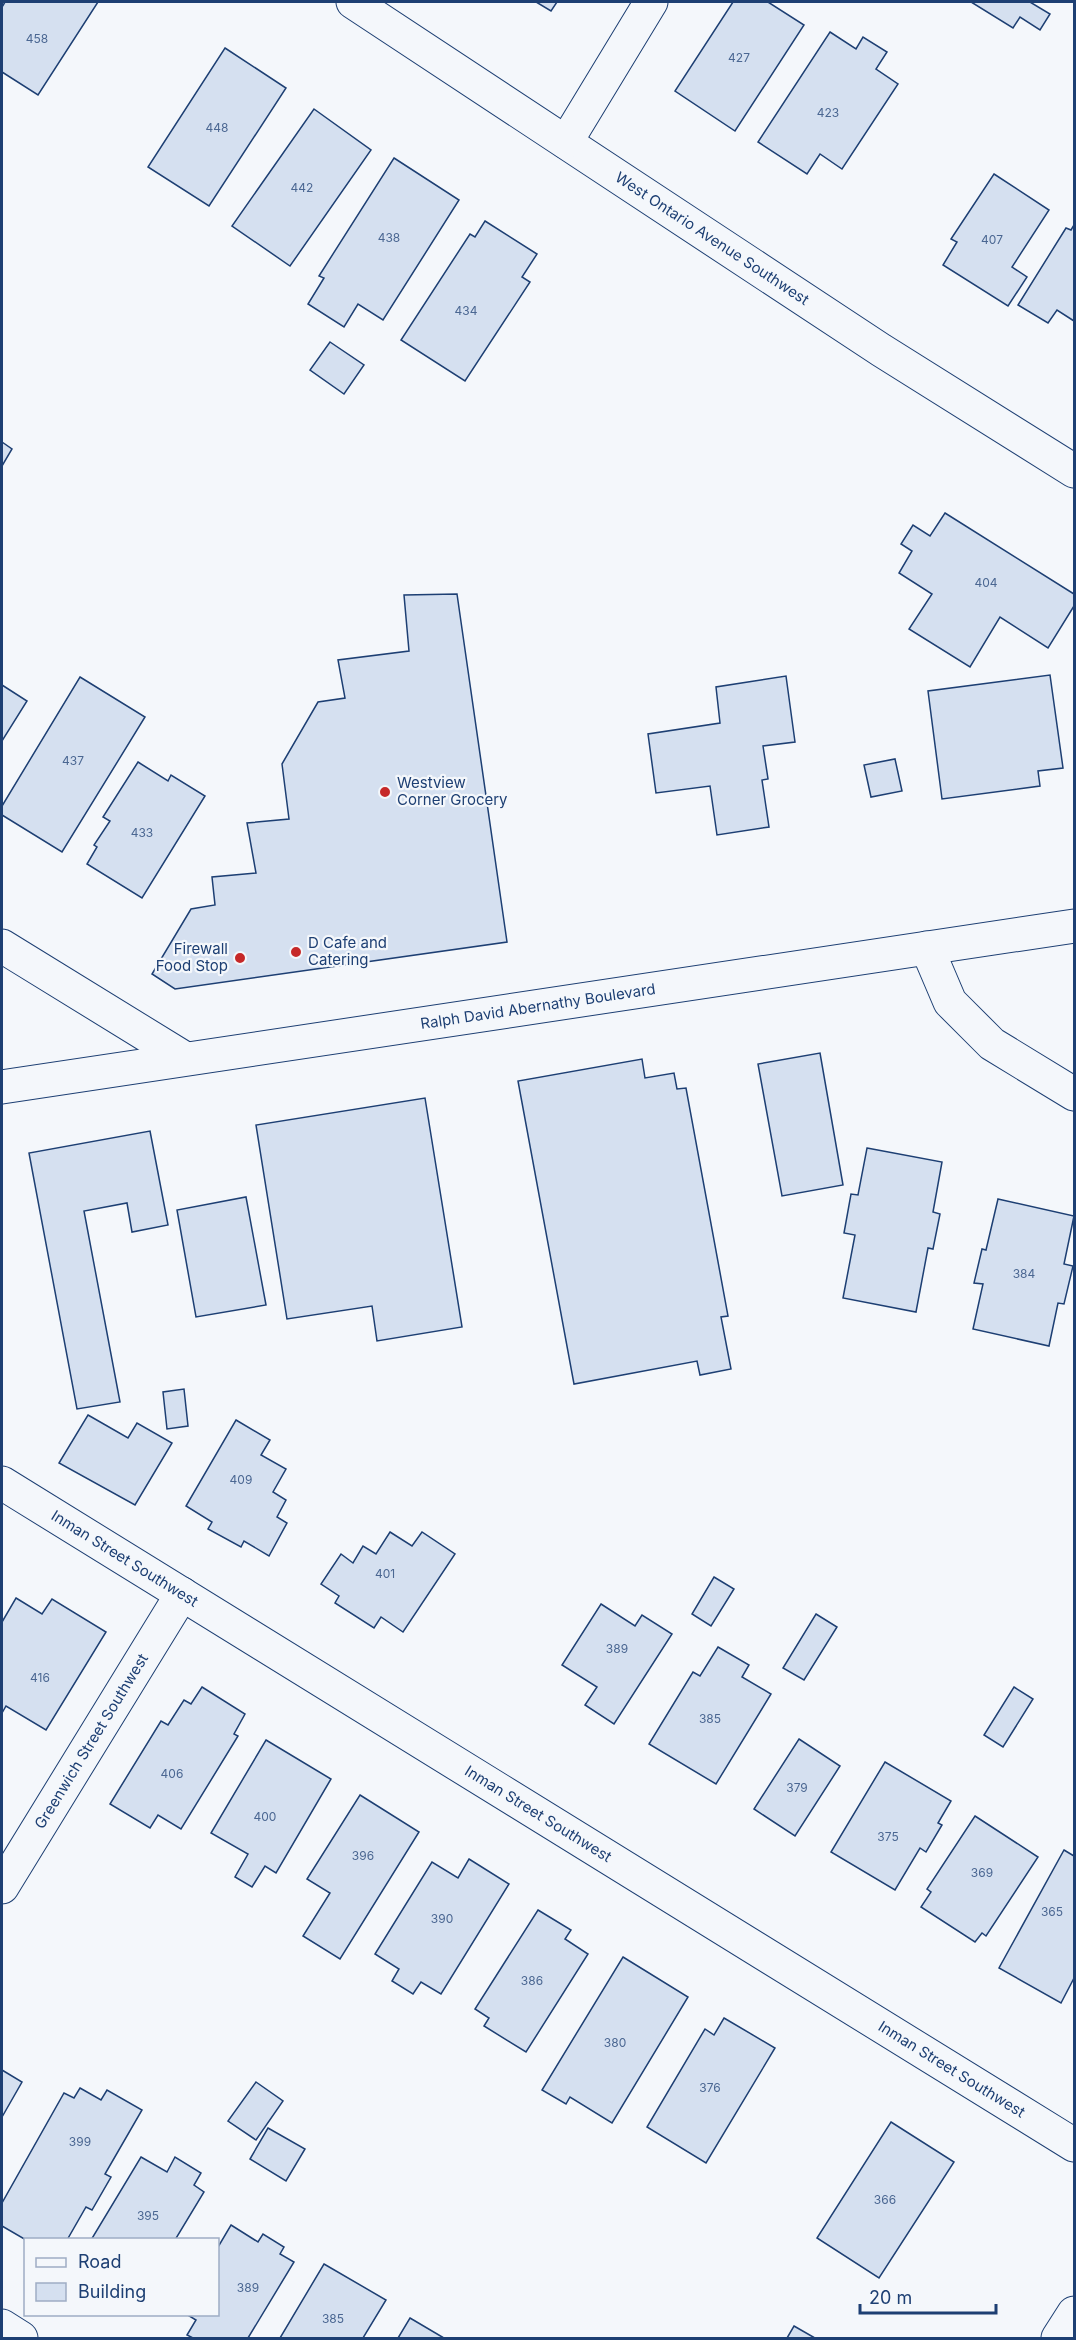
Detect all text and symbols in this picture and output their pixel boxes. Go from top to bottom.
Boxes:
house number: 458 [26,31,48,46]
house number: 427 [728,50,750,65]
house number: 423 [817,105,839,120]
house number: 448 [206,120,228,135]
street label: West Ontario Avenue Southwest [612,167,813,309]
house number: 442 [291,180,313,195]
house number: 438 [378,230,400,245]
house number: 407 [981,232,1003,247]
house number: 434 [455,303,478,318]
house number: 404 [974,575,998,590]
house number: 437 [62,753,84,768]
place label: Westview Corner Grocery [397,773,508,809]
marker: Westview Corner Grocery [378,785,392,799]
house number: 433 [131,825,153,840]
place label: D Cafe and Catering [308,933,387,969]
place label: Firewall Food Stop [156,939,228,975]
marker: D Cafe and Catering [289,945,303,959]
marker: Firewall Food Stop [233,951,247,965]
street label: Ralph David Abernathy Boulevard [419,979,657,1033]
house number: 384 [1013,1266,1036,1281]
house number: 409 [230,1472,252,1487]
street label: Inman Street Southwest [48,1506,202,1611]
house number: 401 [375,1566,395,1581]
house number: 389 [606,1641,628,1656]
street label: Greenwich Street Southwest [30,1650,152,1832]
house number: 416 [30,1670,50,1685]
house number: 385 [699,1711,721,1726]
street label: Inman Street Southwest [461,1761,615,1866]
house number: 406 [161,1766,183,1781]
house number: 379 [786,1780,808,1795]
house number: 400 [254,1809,276,1824]
house number: 375 [877,1829,899,1844]
house number: 396 [352,1848,374,1863]
house number: 369 [971,1865,993,1880]
house number: 365 [1041,1904,1063,1919]
house number: 390 [431,1911,453,1926]
house number: 386 [521,1973,543,1988]
street label: Inman Street Southwest [875,2016,1029,2121]
house number: 380 [604,2035,626,2050]
house number: 376 [699,2080,721,2095]
house number: 399 [69,2134,91,2149]
house number: 366 [874,2192,896,2207]
house number: 395 [137,2208,159,2223]
legend [24,2238,219,2316]
text: Road [78,2251,121,2272]
scale bar [860,2277,996,2315]
house number: 389 [237,2280,259,2295]
text: Building [78,2281,146,2302]
text: 20 m [869,2287,912,2308]
house number: 385 [322,2311,344,2326]

